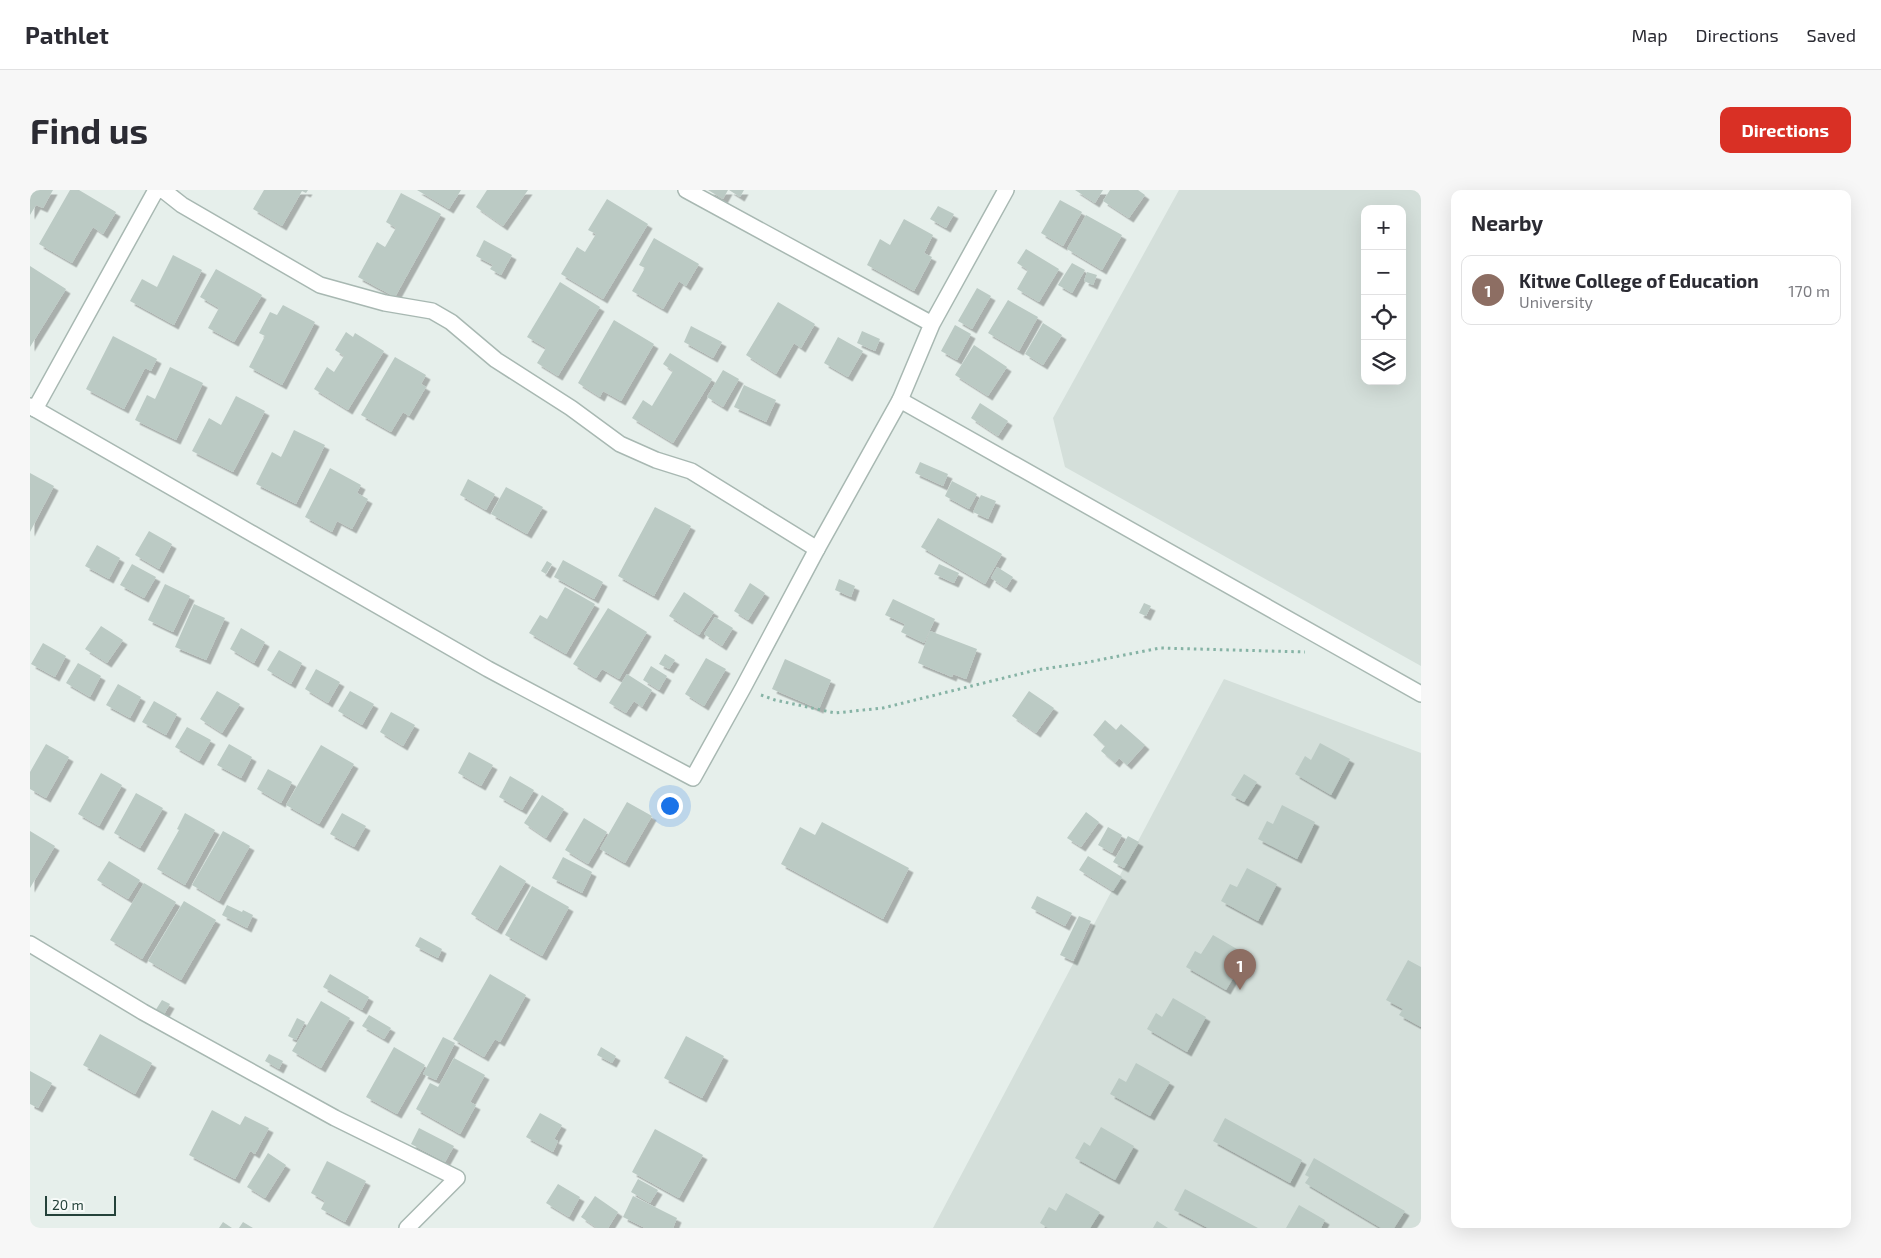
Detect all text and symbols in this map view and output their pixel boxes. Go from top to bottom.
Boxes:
text: Pathlet [25,20,109,49]
text: Map [1631,24,1668,46]
text: Directions [1696,24,1779,46]
text: Saved [1807,24,1856,46]
button: Directions [1720,107,1851,153]
text: Find us [30,109,148,151]
map controls [1361,205,1406,385]
button: + [1361,205,1406,250]
text: Nearby [1471,210,1543,235]
button: − [1361,250,1406,295]
text: Kitwe College of Education [1519,269,1759,292]
text: 1 [1485,281,1491,300]
text: 170 m [1788,281,1830,300]
text: University [1519,292,1593,311]
button: locate [1361,295,1406,340]
button: layers [1361,340,1406,385]
your location [657,793,683,819]
pin: 1 [1224,949,1256,990]
scale bar [45,1193,116,1216]
text: 20 m [52,1196,84,1213]

